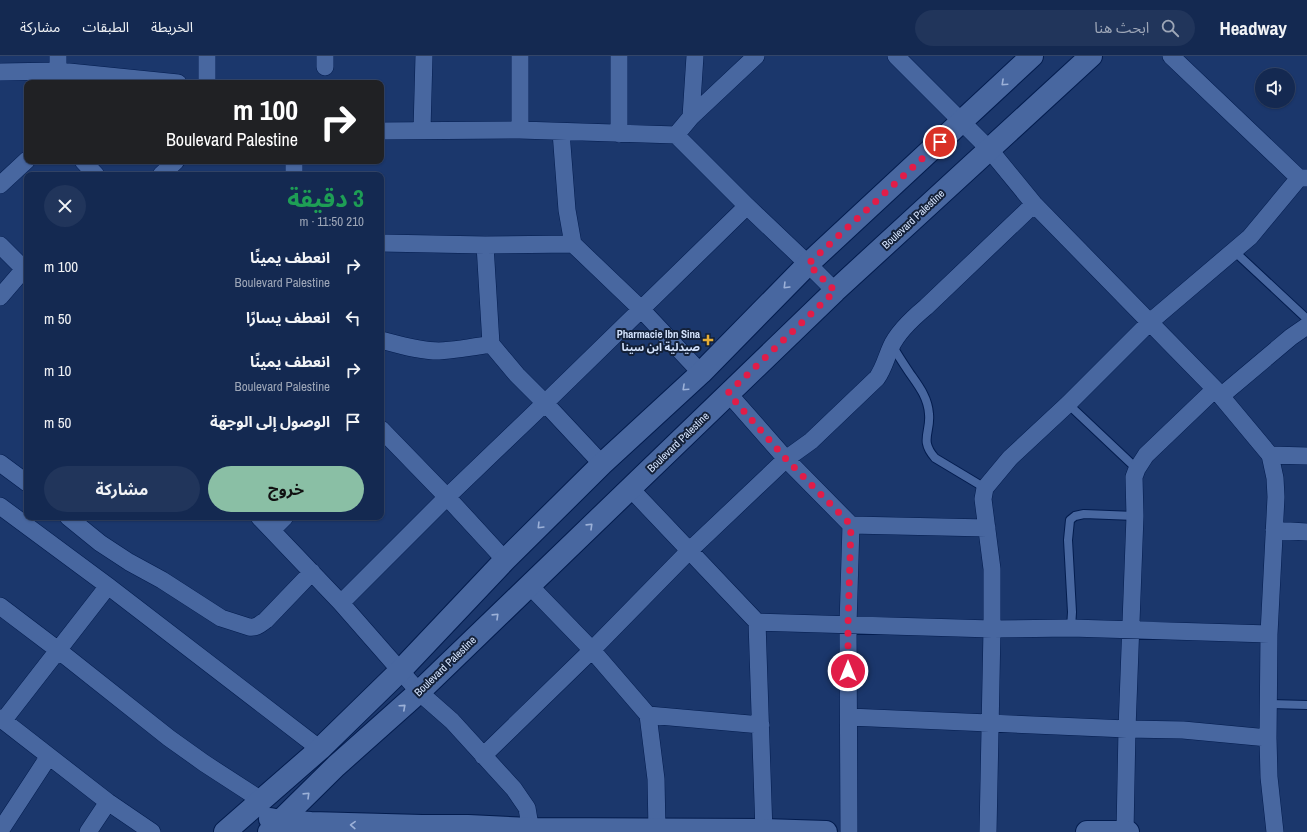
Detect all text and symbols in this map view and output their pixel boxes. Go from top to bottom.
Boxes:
search box [915,10,1195,46]
text: Headway [1219,15,1287,41]
text: ابحث هنا [1094,17,1149,38]
icon: search [1159,17,1181,39]
text: مشاركة [20,18,60,36]
text: الطبقات [82,18,129,36]
text: الخريطة [151,18,193,36]
map controls [1255,68,1295,108]
button: sound [1255,68,1295,108]
one-way arrow [1001,78,1009,85]
text: 100 m [233,91,298,129]
icon: right [312,96,364,148]
pin [923,125,957,159]
text: Boulevard Palestine [166,127,298,152]
icon: arrive [929,131,951,153]
text: 3 دقيقة [287,182,364,214]
button: close [44,185,86,227]
street label: Boulevard Palestine [879,186,947,252]
text: 210 m · 11:50 [300,213,364,230]
text: انعطف يمينًا [250,247,330,268]
icon: right [342,255,364,277]
text: 100 m [44,256,78,277]
text: Boulevard Palestine [235,274,330,291]
one-way arrow [783,281,791,289]
text: انعطف يسارًا [246,307,330,328]
icon: left [342,307,364,329]
text: 50 m [44,308,71,329]
place label: Pharmacie Ibn Sina صيدلية ابن سينا [617,327,700,354]
marker: Pharmacie Ibn Sina صيدلية ابن سينا [703,335,713,345]
text: انعطف يمينًا [250,351,330,372]
icon: right [342,359,364,381]
text: 10 m [44,360,71,381]
text: Boulevard Palestine [235,378,330,395]
one-way arrow [682,383,689,390]
street label: Boulevard Palestine [644,409,712,475]
text: الوصول إلى الوجهة [210,411,330,432]
icon: arrive [342,411,364,433]
text: 50 m [44,412,71,433]
button: مشاركة [44,466,200,512]
button: خروج [208,466,364,512]
one-way arrow [537,521,545,529]
one-way arrow [585,524,593,531]
one-way arrow [491,613,499,621]
street label: Boulevard Palestine [411,633,479,699]
position arrow [827,650,869,692]
one-way arrow [398,704,405,711]
one-way arrow [302,792,310,800]
one-way arrow [350,820,356,829]

